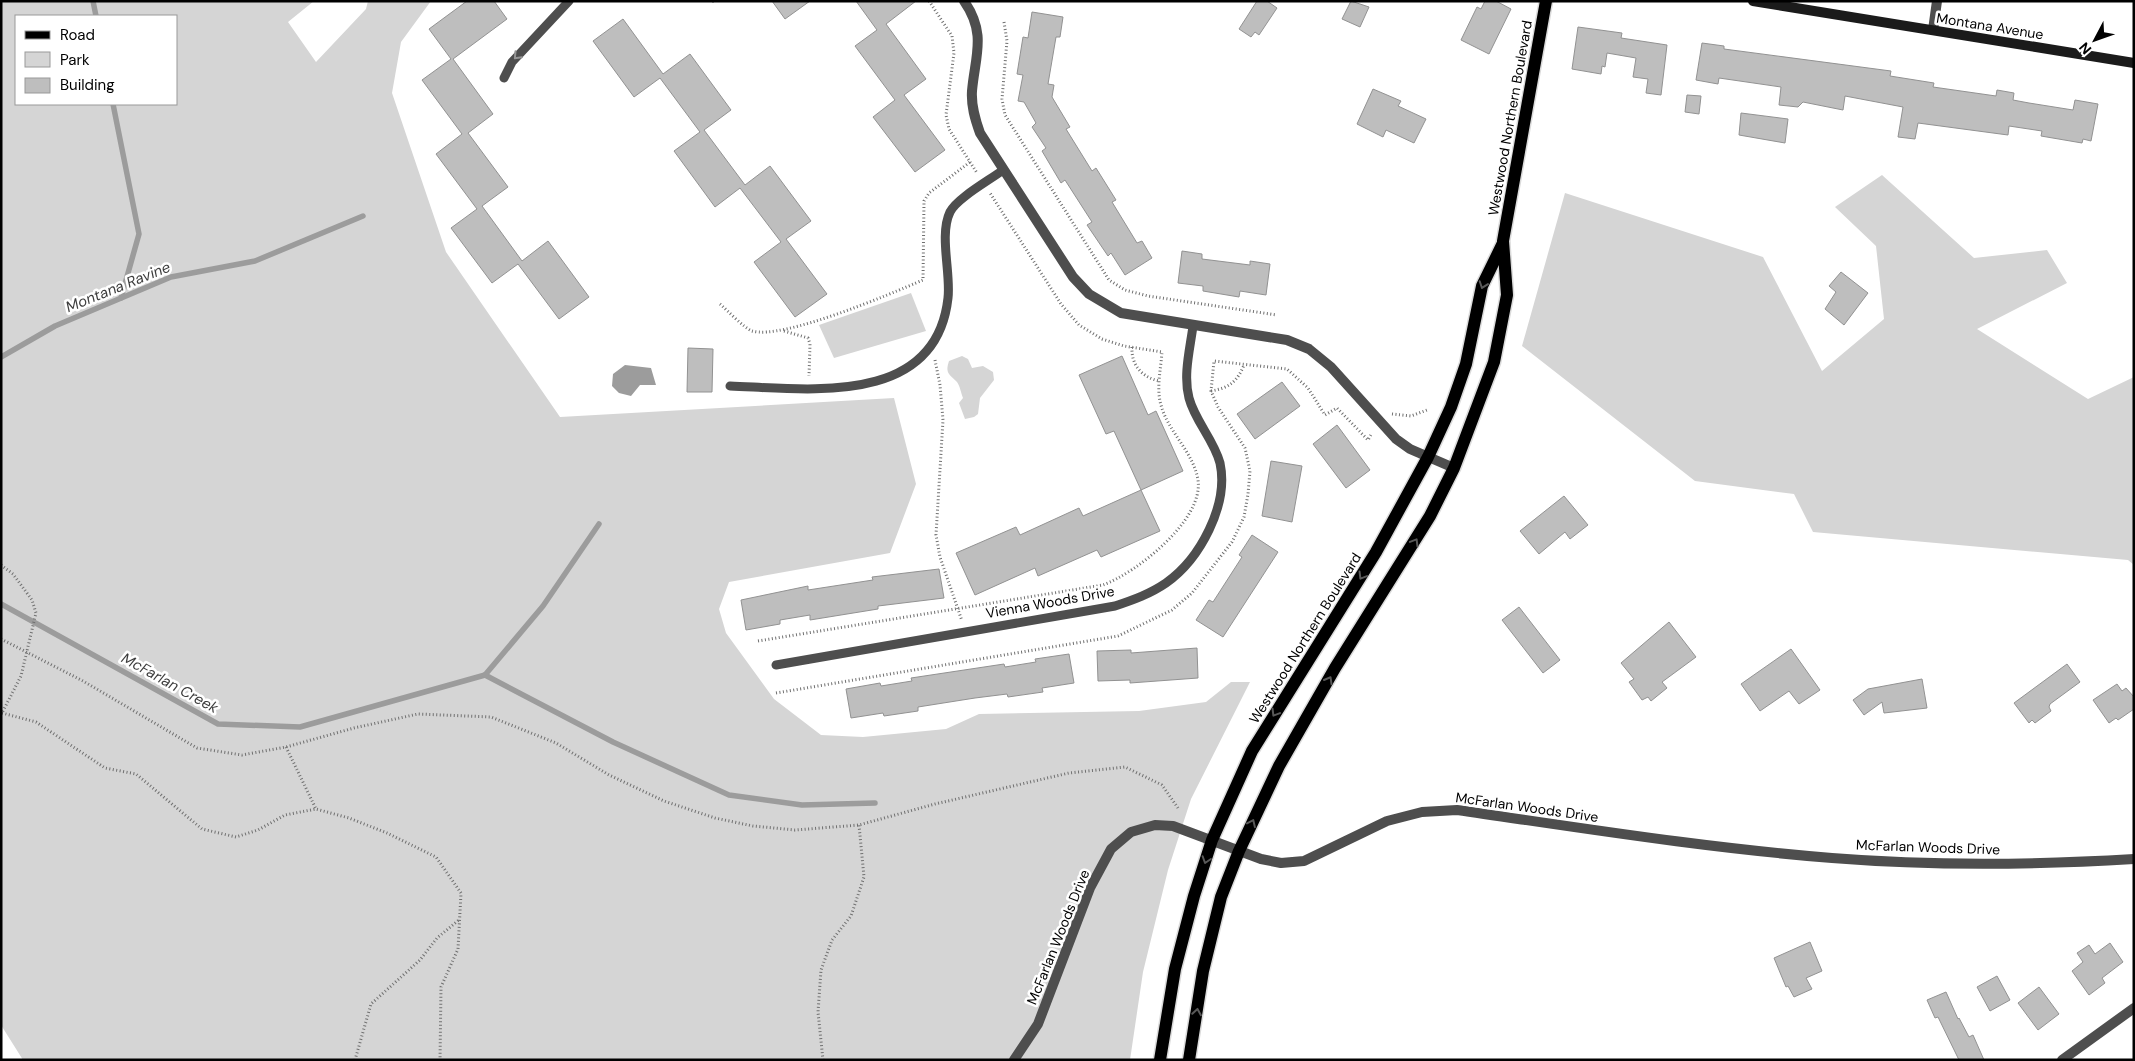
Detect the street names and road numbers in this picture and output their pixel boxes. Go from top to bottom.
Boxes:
street label: Montana Avenue [1935,9,2045,43]
street label: Westwood Northern Boulevard [1484,19,1536,217]
street label: Westwood Northern Boulevard [1245,549,1365,727]
street label: Vienna Woods Drive [984,582,1116,622]
street label: McFarlan Woods Drive [1454,788,1600,826]
street label: McFarlan Woods Drive [1856,835,2000,859]
street label: McFarlan Woods Drive [1023,867,1093,1007]

